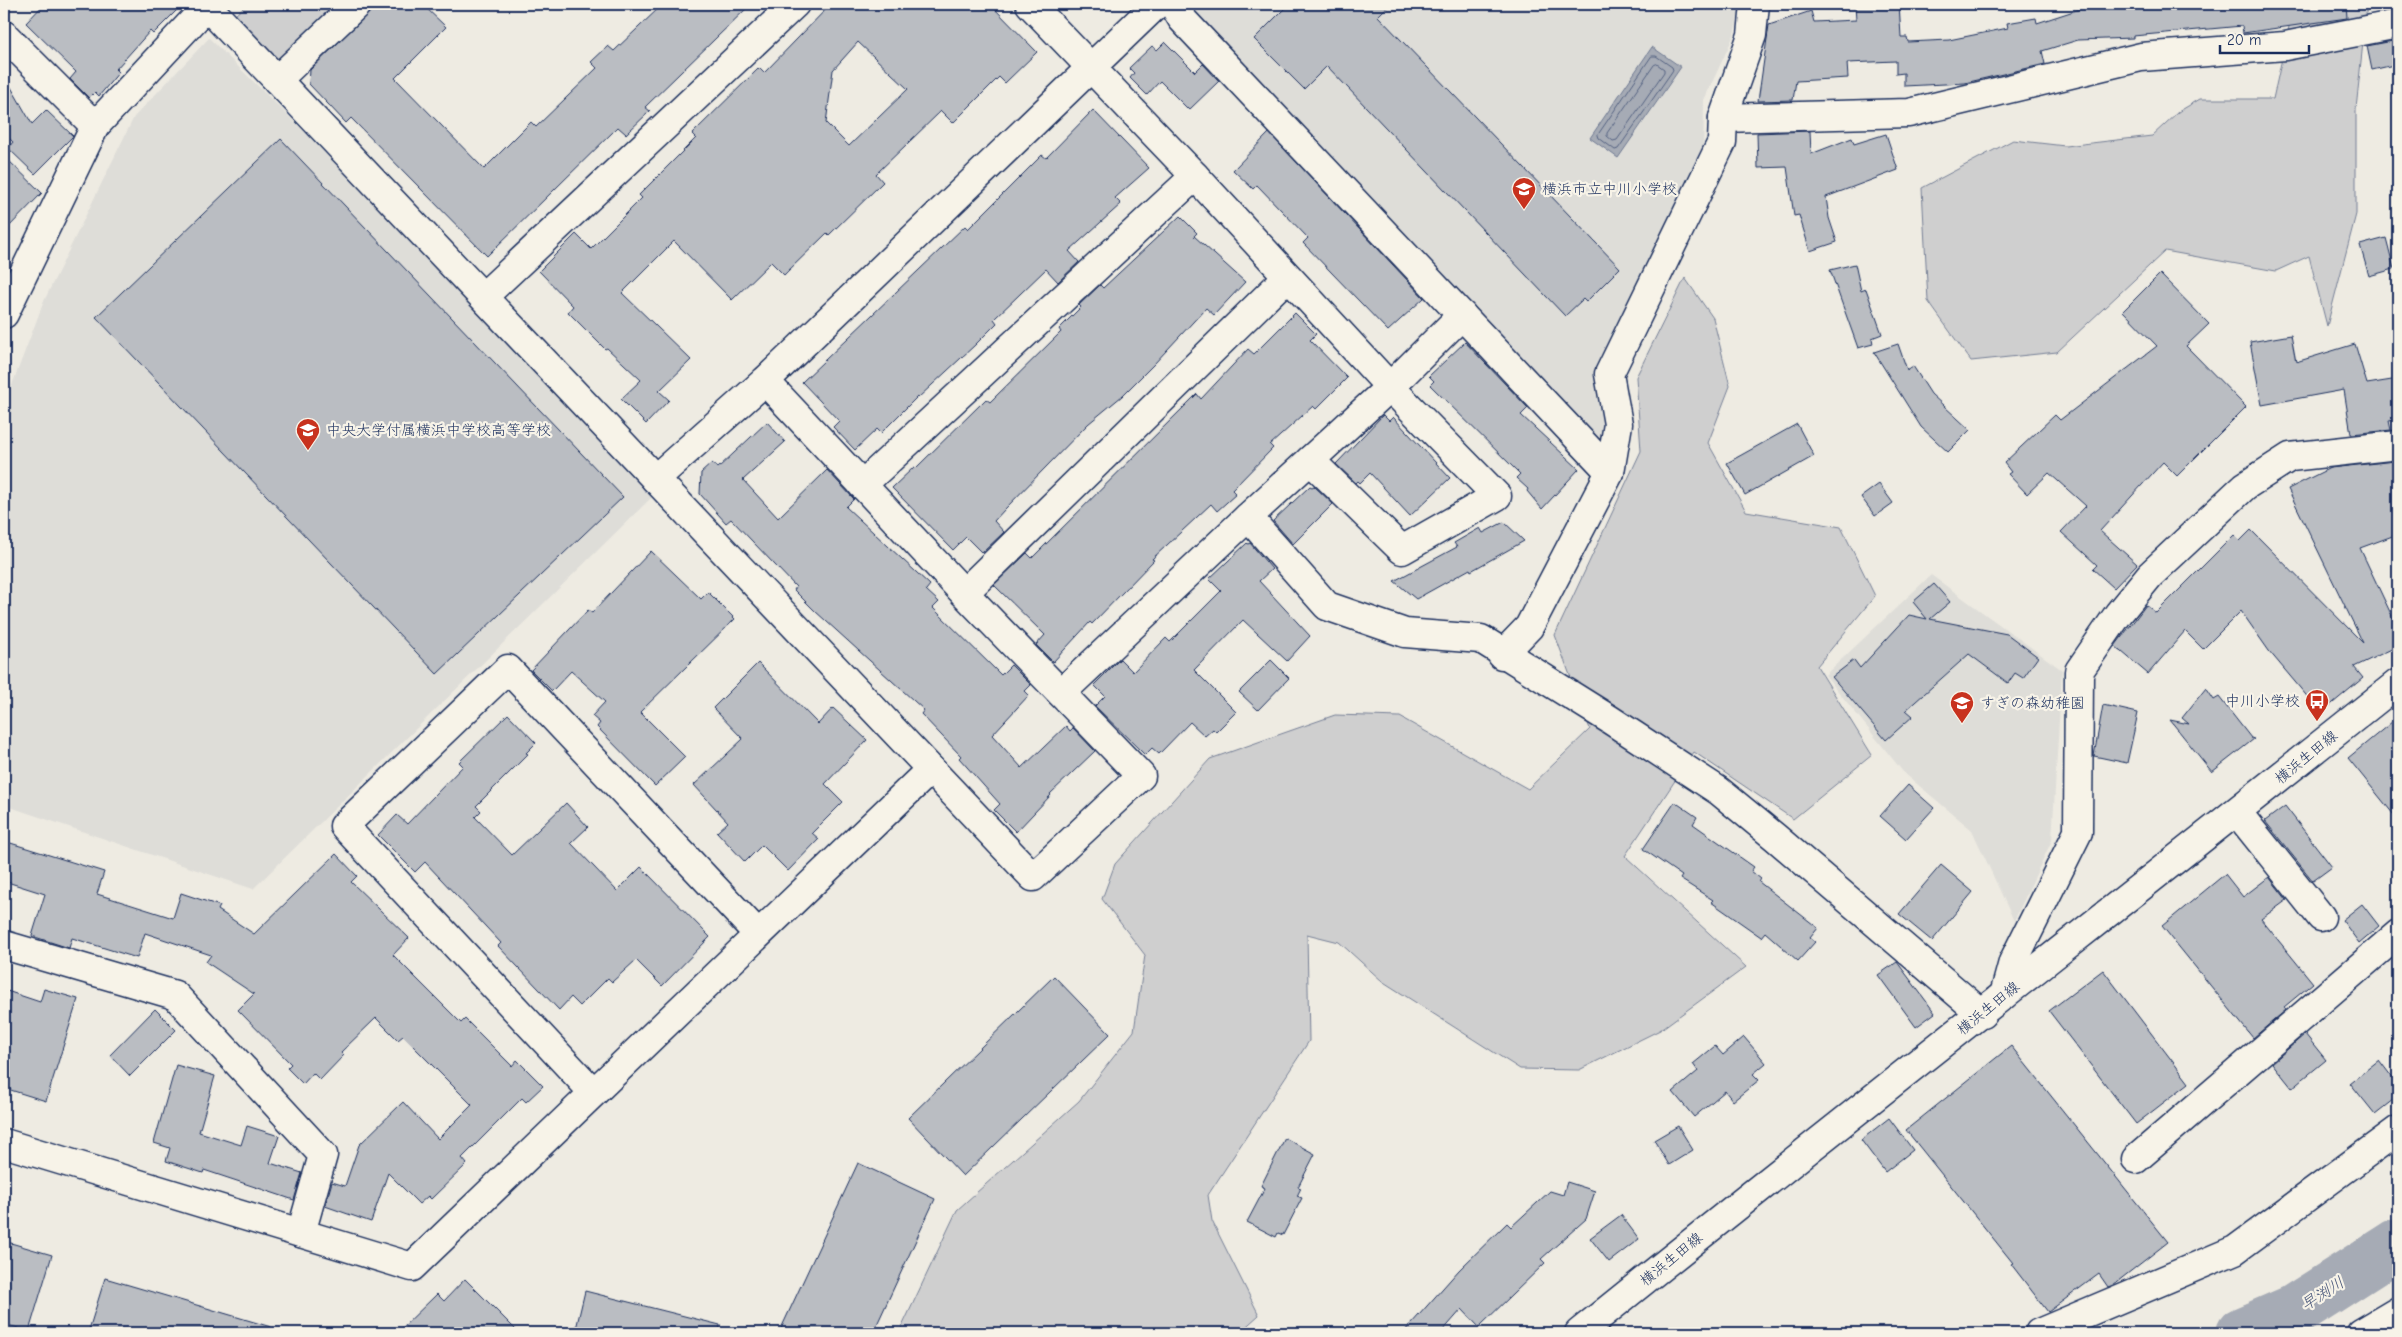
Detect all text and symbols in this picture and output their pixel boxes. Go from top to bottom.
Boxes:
scale bar [2220,22,2308,54]
text: 20 m [2227,31,2261,49]
school or university icon: 横浜市立中川小学校 [1511,176,1537,210]
place label: 横浜市立中川小学校 [1542,180,1677,198]
school or university icon: 中央大学付属横浜中学校高等学校 [295,417,321,451]
place label: 中央大学付属横浜中学校高等学校 [326,421,551,439]
bus stop icon: 中川小学校 [2304,688,2330,722]
school or university icon: すぎの森幼稚園 [1949,690,1975,724]
place label: 中川小学校 [2225,692,2300,710]
place label: すぎの森幼稚園 [1980,694,2085,712]
street label: 横浜生田線 [2271,726,2341,788]
street label: 横浜生田線 [1953,977,2023,1039]
street label: 横浜生田線 [1636,1228,1706,1290]
water label: 早渕川 [2298,1273,2348,1314]

